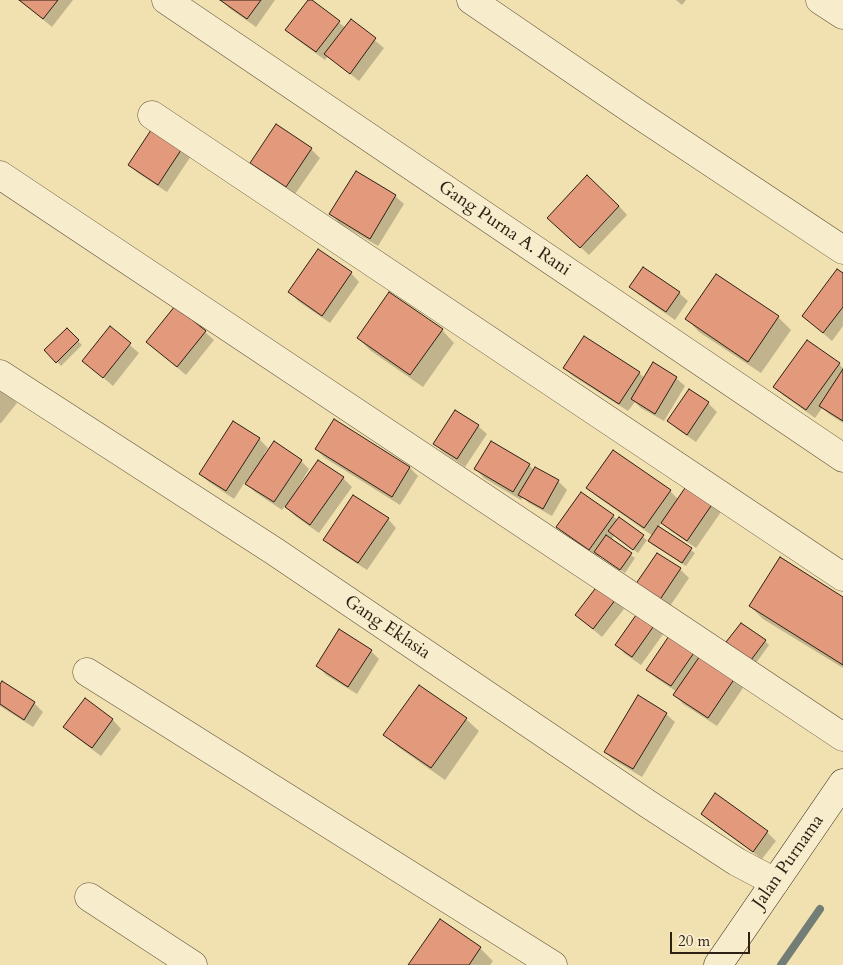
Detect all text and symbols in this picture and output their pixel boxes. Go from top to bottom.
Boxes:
street label: Gang Purna A. Rani [434,177,574,281]
street label: Gang Eklasia [340,591,434,665]
street label: Jalan Purnama [749,811,829,913]
scale bar [673,922,753,954]
text: 20 m [678,931,710,951]

